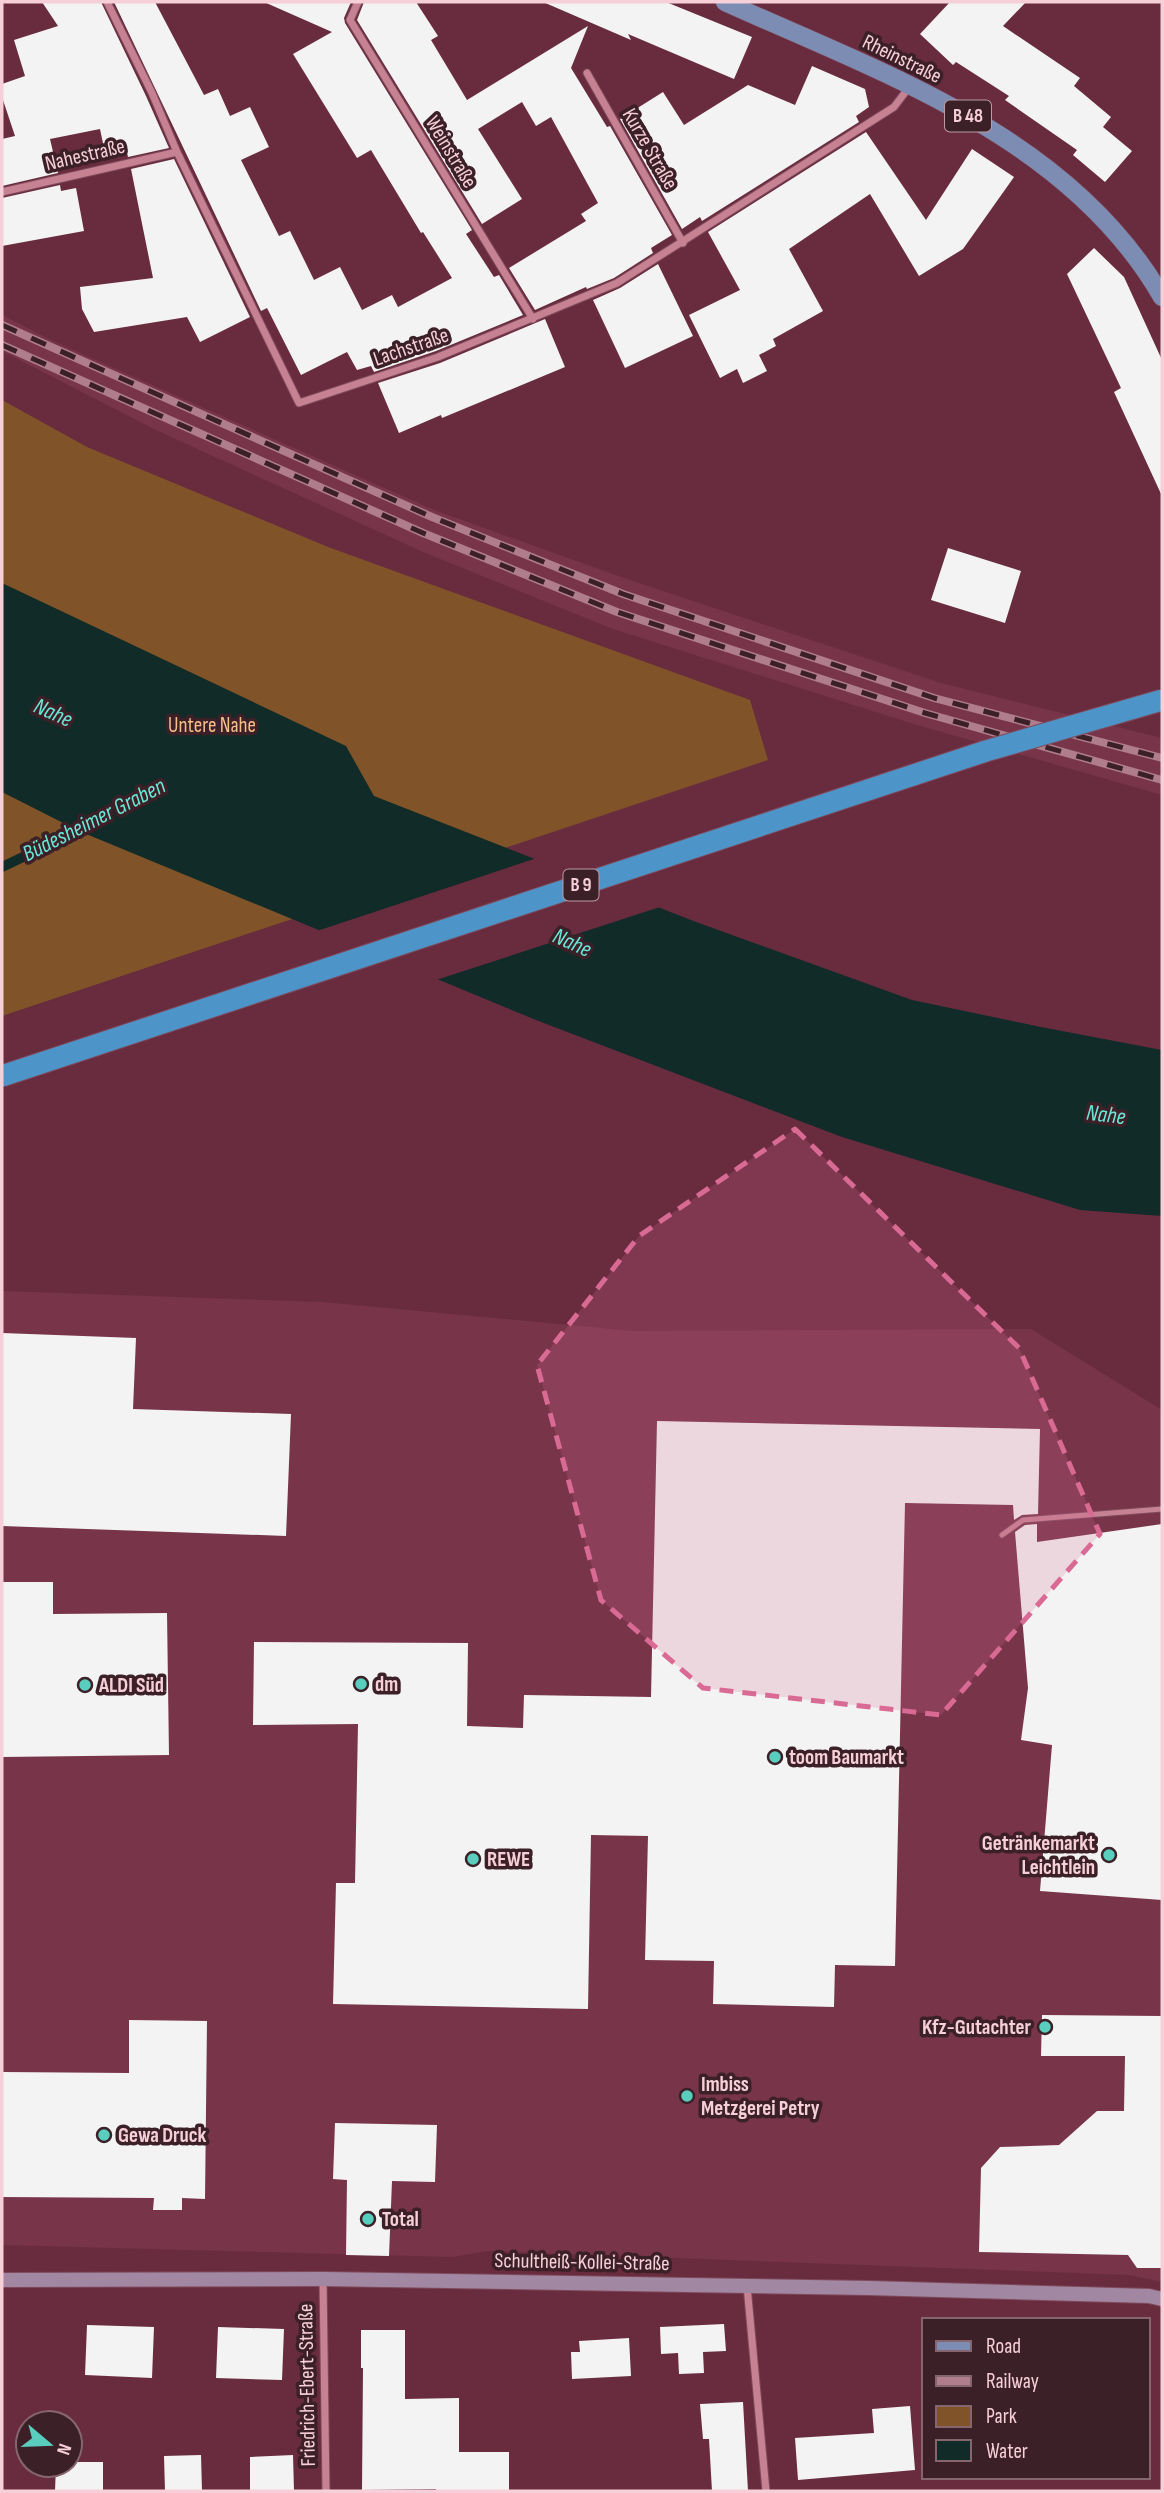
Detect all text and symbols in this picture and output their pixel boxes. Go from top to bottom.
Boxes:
street label: Rheinstraße [858,29,946,89]
road number: B 48 [945,100,991,132]
street label: Kurze Straße [617,104,683,194]
street label: Weinstraße [420,111,482,193]
street label: Nahestraße [43,134,127,176]
street label: Lachstraße [370,322,452,372]
water label: Nahe [29,692,77,734]
park label: Untere Nahe [168,713,256,738]
water label: Büdesheimer Graben [18,772,171,868]
road number: B 9 [564,870,598,900]
water label: Nahe [548,922,596,964]
water label: Nahe [1085,1099,1127,1131]
place label: dm [375,1672,398,1697]
place label: ALDI Süd [98,1673,164,1698]
marker: dm [353,1676,369,1692]
marker: ALDI Süd [77,1677,93,1693]
place label: toom Baumarkt [789,1745,904,1770]
marker: toom Baumarkt [767,1749,783,1765]
place label: Getränkemarkt Leichtlein [982,1831,1095,1880]
place label: REWE [487,1847,530,1872]
marker: Getränkemarkt Leichtlein [1101,1847,1117,1863]
marker: REWE [465,1851,481,1867]
place label: Kfz-Gutachter [922,2015,1032,2040]
marker: Kfz-Gutachter [1037,2019,1053,2035]
place label: Imbiss Metzgerei Petry [701,2072,820,2121]
marker: Imbiss Metzgerei Petry [679,2088,695,2104]
place label: Gewa Druck [118,2123,207,2148]
marker: Gewa Druck [96,2127,112,2143]
place label: Total [382,2207,419,2232]
marker: Total [360,2211,376,2227]
street label: Schultheiß-Kollei-Straße [494,2248,670,2276]
street label: Friedrich-Ebert-Straße [293,2303,321,2467]
legend [922,2318,1150,2479]
text: Road [986,2334,1021,2359]
text: Railway [986,2369,1039,2394]
text: Park [986,2404,1017,2429]
north arrow [14,2409,84,2479]
text: Water [986,2439,1028,2464]
text: N [51,2441,76,2458]

